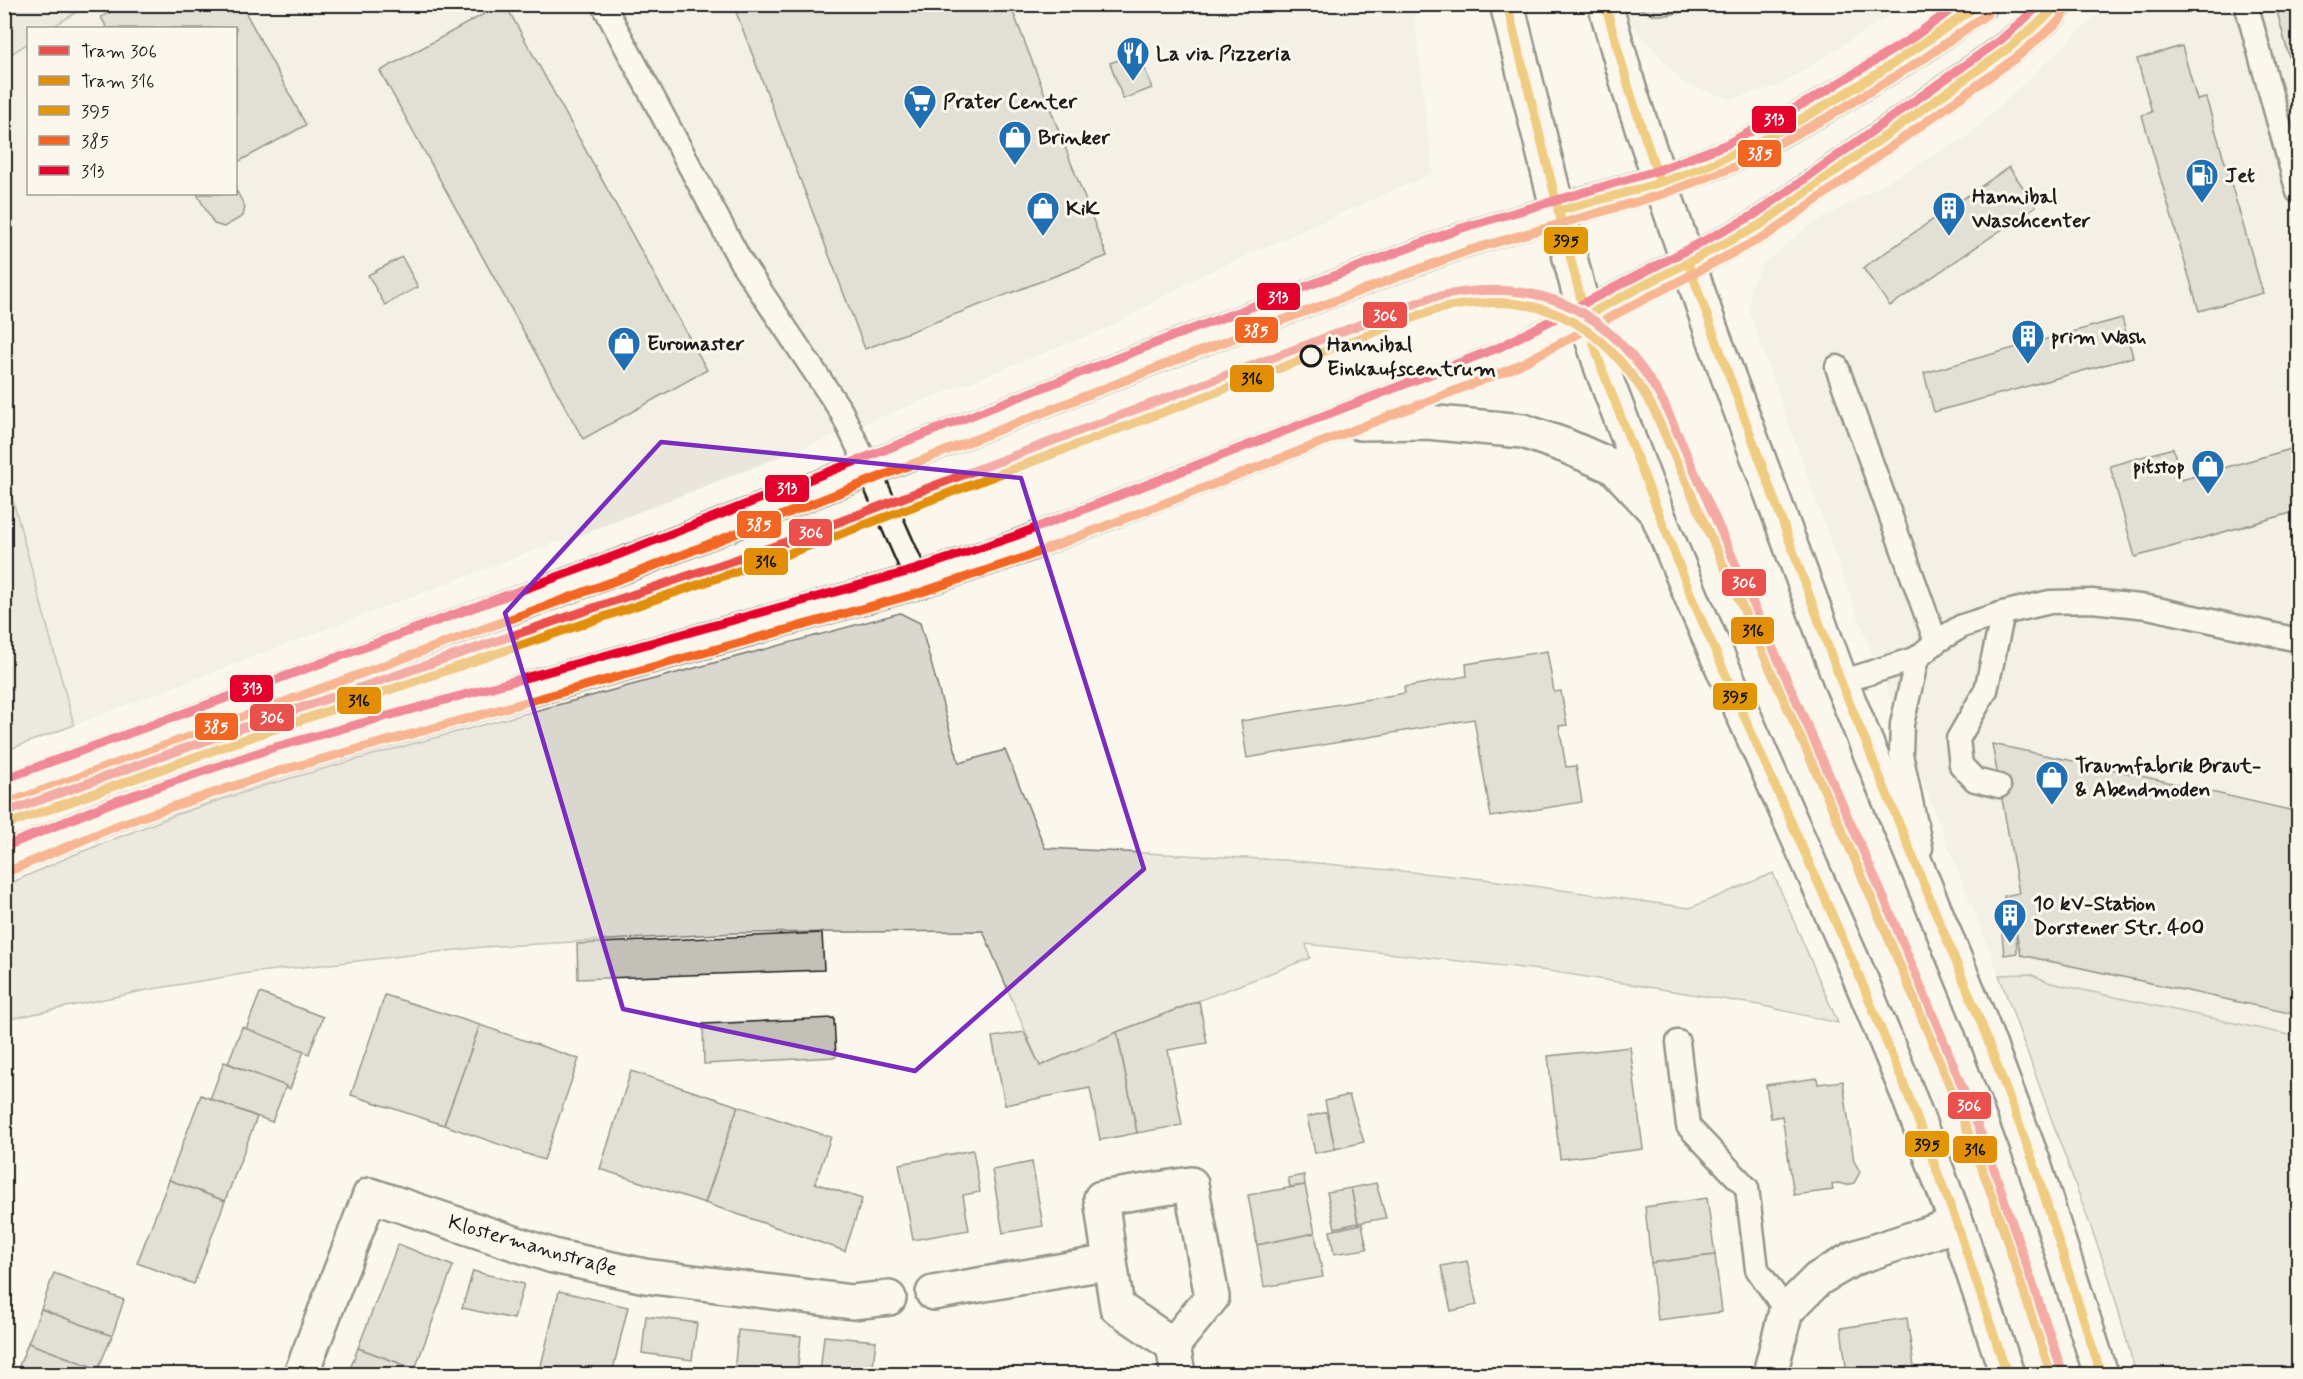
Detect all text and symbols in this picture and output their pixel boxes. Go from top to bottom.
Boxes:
legend [27,27,237,195]
restaurant icon: La via Pizzeria [1115,35,1151,82]
text: Tram 306 [81,40,157,64]
place label: La via Pizzeria [1156,40,1291,68]
text: Tram 316 [81,70,155,94]
supermarket icon: Prater Center [902,83,938,130]
place label: Prater Center [943,88,1078,116]
text: 395 [81,100,110,124]
line badge: 313 [1751,105,1797,134]
text: 313 [1764,110,1785,131]
shop icon: Brinker [997,119,1033,166]
place label: Brinker [1038,124,1111,152]
text: 385 [81,130,109,154]
line badge: 385 [1737,139,1782,168]
text: 385 [1748,144,1773,165]
fuel station icon: Jet [2184,157,2220,204]
text: 313 [81,160,104,184]
place label: Jet [2225,162,2255,190]
place label: Hannibal Waschcenter [1971,183,2091,235]
shop icon: KiK [1025,190,1061,237]
building icon: Hannibal Waschcenter [1931,190,1967,237]
place label: KiK [1066,195,1101,223]
line badge: 395 [1543,226,1589,255]
text: 395 [1553,231,1579,252]
line badge: 313 [1256,282,1301,311]
text: 313 [1268,288,1289,309]
line badge: 306 [1362,301,1408,329]
text: 306 [1373,306,1397,327]
line badge: 385 [1234,316,1279,344]
building icon: prim Wash [2010,318,2046,365]
text: 385 [1244,321,1269,342]
place label: prim Wash [2051,323,2147,351]
shop icon: Euromaster [606,325,642,372]
place label: Euromaster [647,330,745,358]
place label: Hannibal Einkaufscentrum [1327,331,1496,383]
marker: Hannibal Einkaufscentrum [1300,345,1322,367]
line badge: 316 [1229,364,1275,393]
text: 316 [1241,369,1263,390]
shop icon: pitstop [2190,448,2226,495]
place label: pitstop [2133,453,2185,481]
line badge: 313 [764,474,810,503]
text: 313 [777,479,798,500]
line badge: 385 [736,510,782,539]
text: 385 [747,515,772,536]
line badge: 306 [788,518,833,547]
text: 306 [799,523,823,544]
line badge: 316 [743,547,789,576]
text: 316 [755,552,777,573]
line badge: 306 [1721,568,1767,597]
text: 306 [1732,573,1756,594]
line badge: 316 [1730,616,1775,645]
text: 316 [1742,621,1764,642]
line badge: 313 [229,674,274,703]
text: 313 [242,679,263,700]
line badge: 395 [1712,682,1758,711]
line badge: 316 [336,686,382,715]
text: 395 [1722,687,1748,708]
text: 316 [348,691,370,712]
line badge: 306 [249,703,295,732]
text: 306 [260,708,284,729]
line badge: 385 [194,712,239,741]
text: 385 [204,717,229,738]
place label: Traumfabrik Braut- & Abendmoden [2075,752,2261,804]
shop icon: Traumfabrik Braut- & Abendmoden [2034,759,2070,806]
place label: 10 kV-Station Dorstener Str. 400 [2033,890,2204,942]
building icon: 10 kV-Station Dorstener Str. 400 [1992,897,2028,944]
line badge: 306 [1947,1091,1992,1120]
text: 306 [1957,1096,1981,1117]
line badge: 395 [1904,1130,1950,1158]
text: 395 [1914,1135,1940,1156]
line badge: 316 [1952,1135,1998,1164]
text: 316 [1964,1140,1986,1161]
street label: Klostermannstraße [445,1208,621,1284]

